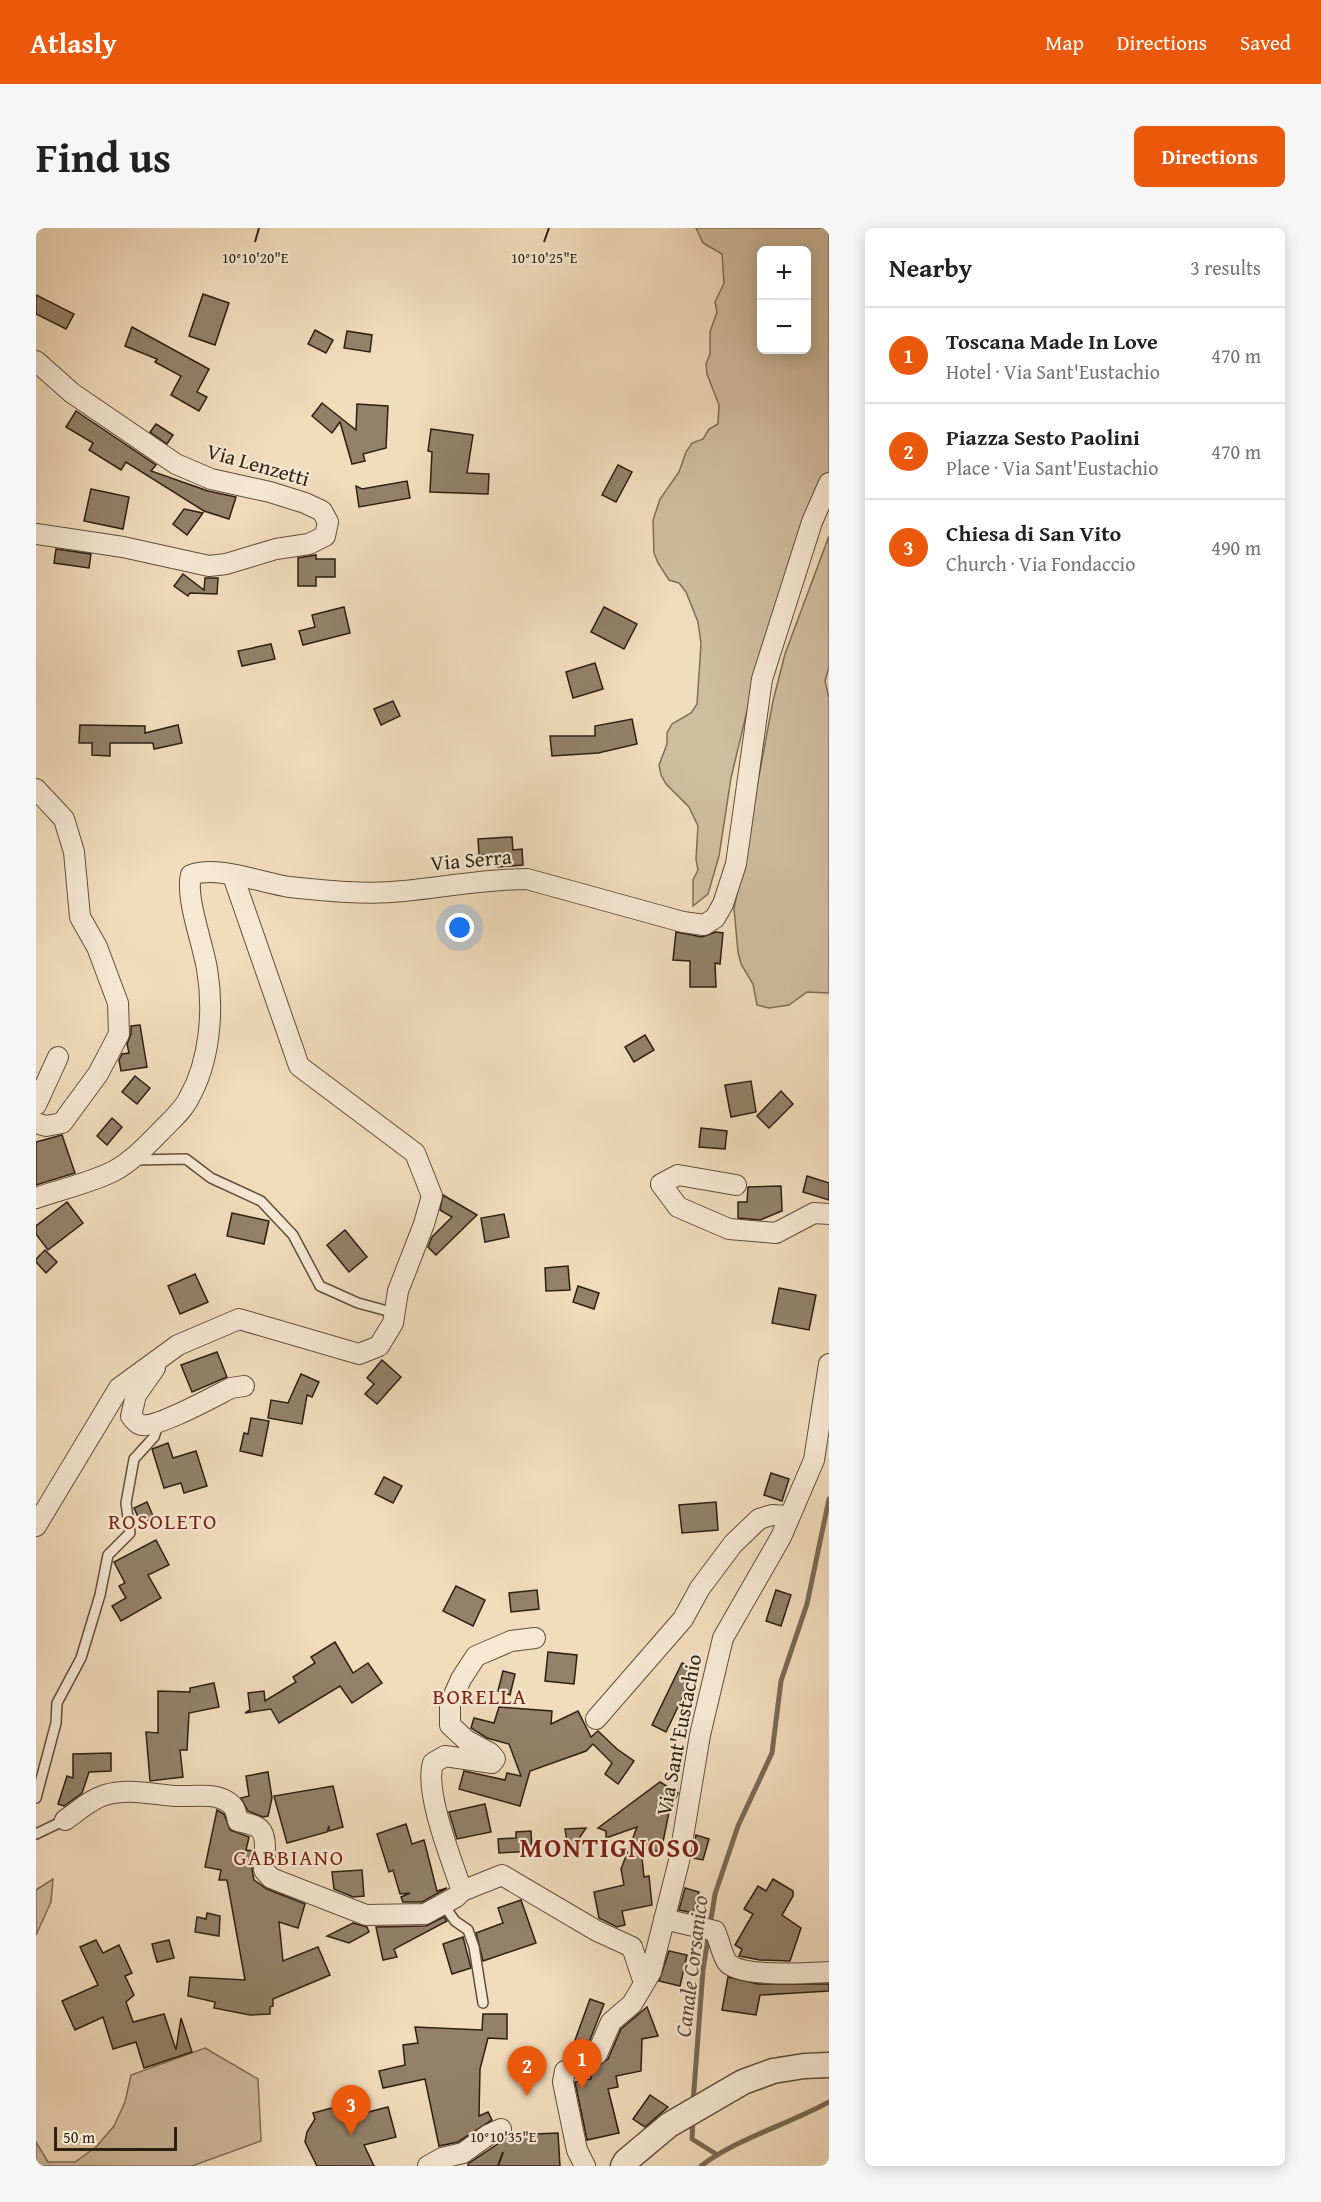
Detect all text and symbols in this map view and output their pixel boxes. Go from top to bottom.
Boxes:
text: Atlasly [30,22,117,63]
text: Map [1045,27,1084,58]
text: Directions [1117,27,1207,58]
text: Saved [1240,27,1291,58]
text: Find us [36,126,171,187]
button: Directions [1134,126,1285,187]
map controls [757,246,811,354]
button: + [757,246,811,300]
text: 10°10'20"E [222,247,289,268]
text: 10°10'25"E [511,247,578,268]
text: Nearby [889,248,972,287]
text: 3 results [1190,253,1261,282]
button: − [757,300,811,354]
text: Toscana Made In Love [946,325,1158,357]
text: 1 [903,341,914,370]
text: 470 m [1211,341,1261,370]
text: Hotel · Via Sant'Eustachio [946,357,1160,386]
text: Piazza Sesto Paolini [946,421,1140,453]
street label: Via Lenzetti [203,435,313,494]
text: 2 [903,437,914,466]
text: 470 m [1211,437,1261,466]
text: Place · Via Sant'Eustachio [946,453,1158,482]
text: Chiesa di San Vito [946,517,1121,549]
text: 3 [903,533,914,562]
text: 490 m [1211,533,1261,562]
text: Church · Via Fondaccio [946,549,1135,578]
street label: Via Serra [429,841,513,878]
your location [445,913,474,942]
district label: ROSOLETO [108,1505,218,1537]
street label: Via Sant'Eustachio [648,1651,709,1818]
district label: BORELLA [433,1680,527,1712]
district label: MONTIGNOSO [520,1827,700,1867]
district label: GABBIANO [233,1841,345,1873]
water label: Canale Corsanico [666,1893,716,2039]
pin: 1 [562,2040,602,2089]
pin: 2 [508,2046,546,2096]
pin: 3 [332,2086,370,2135]
scale bar [54,2124,177,2152]
text: 50 m [63,2125,95,2149]
text: 10°10'35"E [470,2126,537,2147]

